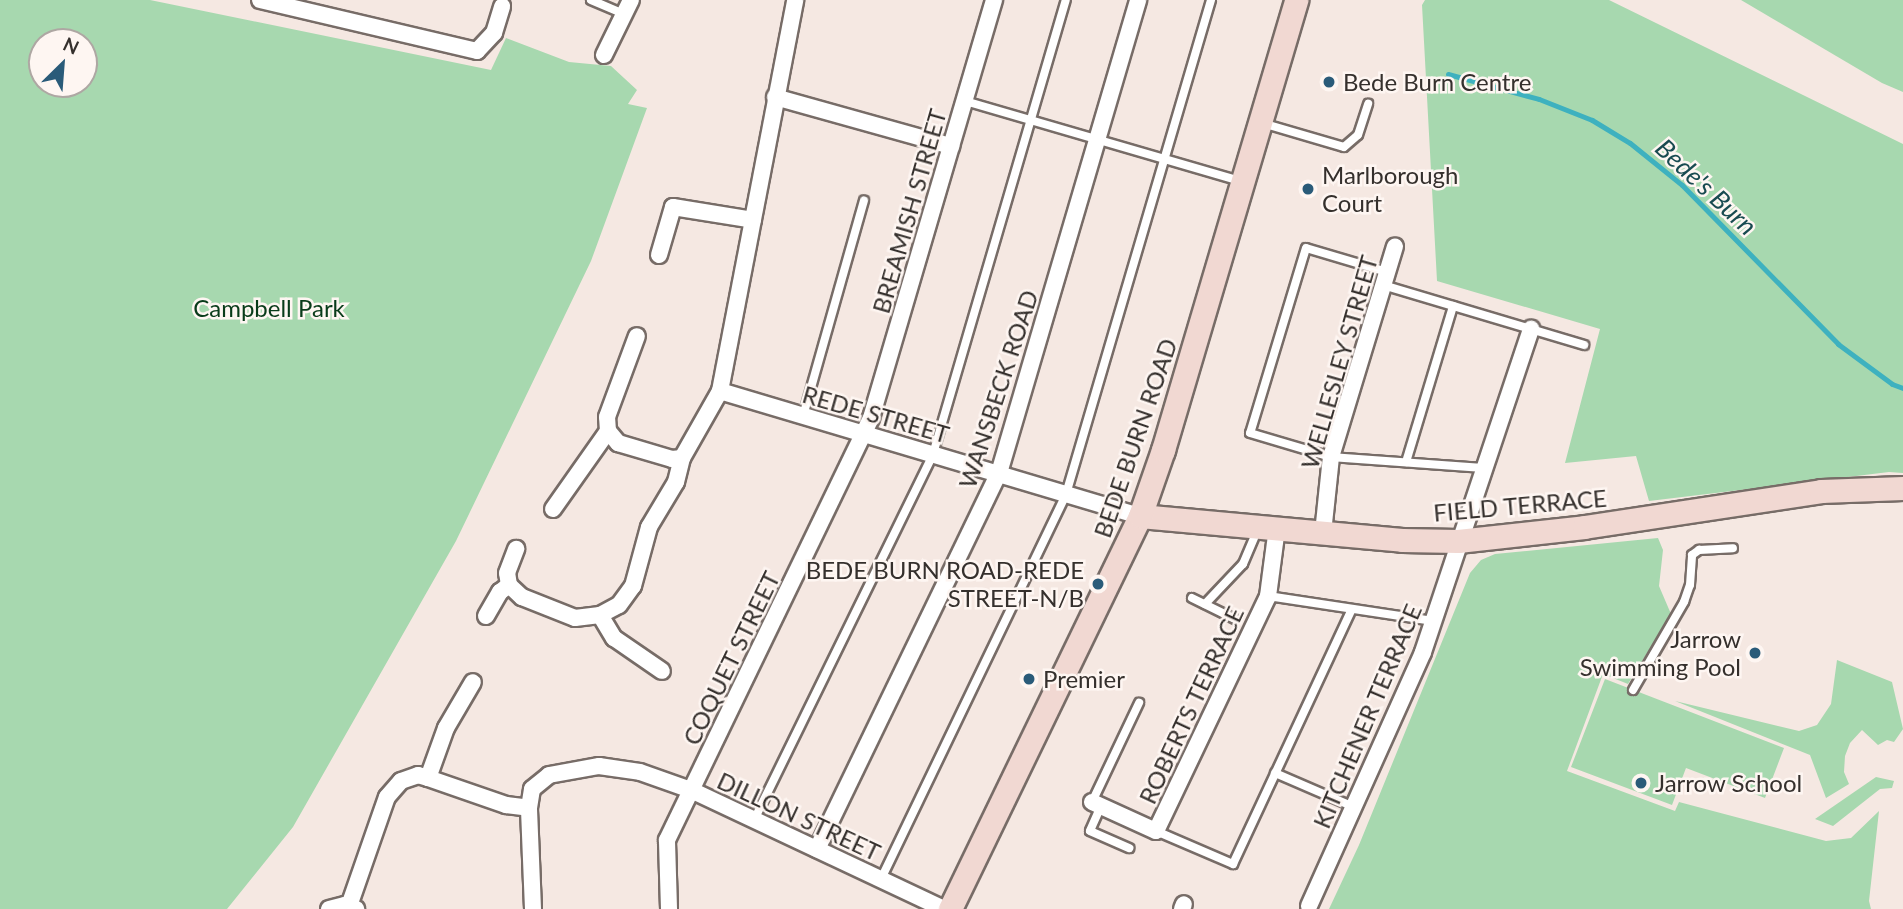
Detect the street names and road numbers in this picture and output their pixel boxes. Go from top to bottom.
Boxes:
street label: BREAMISH STREET [866,105,952,317]
street label: WELLESLEY STREET [1295,251,1383,473]
street label: WANSBECK ROAD [952,286,1044,492]
street label: BEDE BURN ROAD [1087,335,1183,541]
street label: REDE STREET [799,379,953,449]
street label: FIELD TERRACE [1432,483,1608,527]
street label: COQUET STREET [676,566,786,750]
street label: KITCHENER TERRACE [1307,599,1427,833]
street label: ROBERTS TERRACE [1133,601,1249,809]
street label: DILLON STREET [713,766,885,866]

